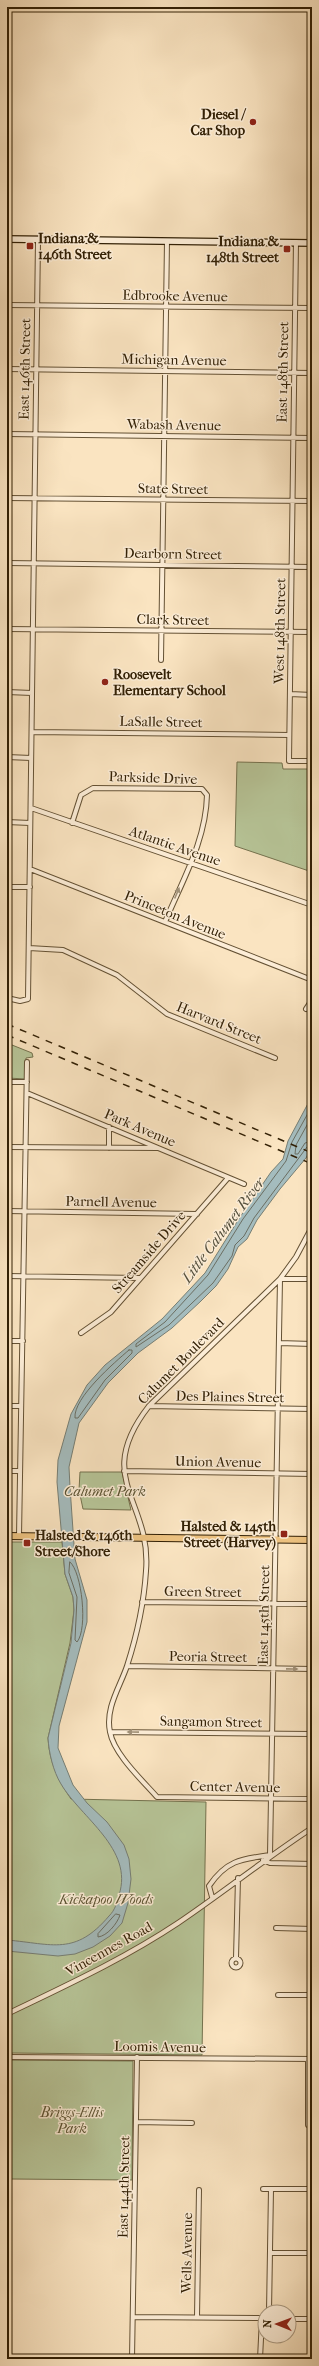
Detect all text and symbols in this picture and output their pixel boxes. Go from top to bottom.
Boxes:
place label: Diesel / Car Shop [190,106,247,139]
marker: Diesel / Car Shop [248,117,258,127]
place label: Indiana & 146th Street [38,230,113,263]
place label: Indiana & 148th Street [206,233,280,266]
marker: Indiana & 146th Street [25,241,35,251]
marker: Indiana & 148th Street [282,244,292,254]
street label: Edbrooke Avenue [122,287,228,305]
street label: East 146th Street [16,318,34,420]
street label: East 148th Street [274,321,292,423]
street label: Michigan Avenue [121,351,227,369]
street label: Wabash Avenue [126,416,221,434]
street label: State Street [138,480,208,498]
street label: Dearborn Street [124,545,222,563]
street label: West 148th Street [271,578,289,685]
street label: Clark Street [136,611,210,629]
place label: Roosevelt Elementary School [113,666,226,699]
marker: Roosevelt Elementary School [100,677,110,687]
street label: LaSalle Street [119,713,203,731]
street label: Parkside Drive [108,768,198,788]
street label: Atlantic Avenue [126,822,223,870]
one-way arrow [175,886,181,898]
street label: Princeton Avenue [122,887,228,943]
street label: Harvard Street [174,998,264,1048]
street label: Park Avenue [102,1105,178,1151]
water label: Little Calumet River [177,1173,269,1287]
street label: Parnell Avenue [65,1193,157,1211]
street label: Streamside Drive [108,1207,190,1297]
street label: Calumet Boulevard [134,1314,228,1408]
street label: Des Plaines Street [175,1388,285,1406]
street label: Union Avenue [175,1453,261,1471]
park label: Calumet Park [64,1483,146,1500]
place label: Halsted & 145th Street (Harvey) [181,1518,277,1551]
place label: Halsted & 146th Street/Shore [35,1527,133,1560]
marker: Halsted & 145th Street (Harvey) [279,1529,289,1539]
marker: Halsted & 146th Street/Shore [22,1538,32,1548]
street label: East 145th Street [255,1565,273,1665]
street label: Green Street [164,1583,242,1601]
street label: Peoria Street [169,1648,247,1666]
one-way arrow [286,1666,299,1672]
street label: Sangamon Street [160,1713,262,1731]
one-way arrow [126,1729,139,1735]
street label: Center Avenue [190,1778,280,1796]
park label: Kickapoo Woods [58,1891,154,1908]
street label: Vincennes Road [62,1918,156,1980]
street label: Loomis Avenue [114,2038,206,2056]
park label: Briggs-Ellis Park [40,2104,104,2137]
street label: East 144th Street [115,2136,133,2238]
street label: Wells Avenue [178,2212,196,2295]
north arrow [257,2304,297,2344]
text: N [261,2319,274,2328]

